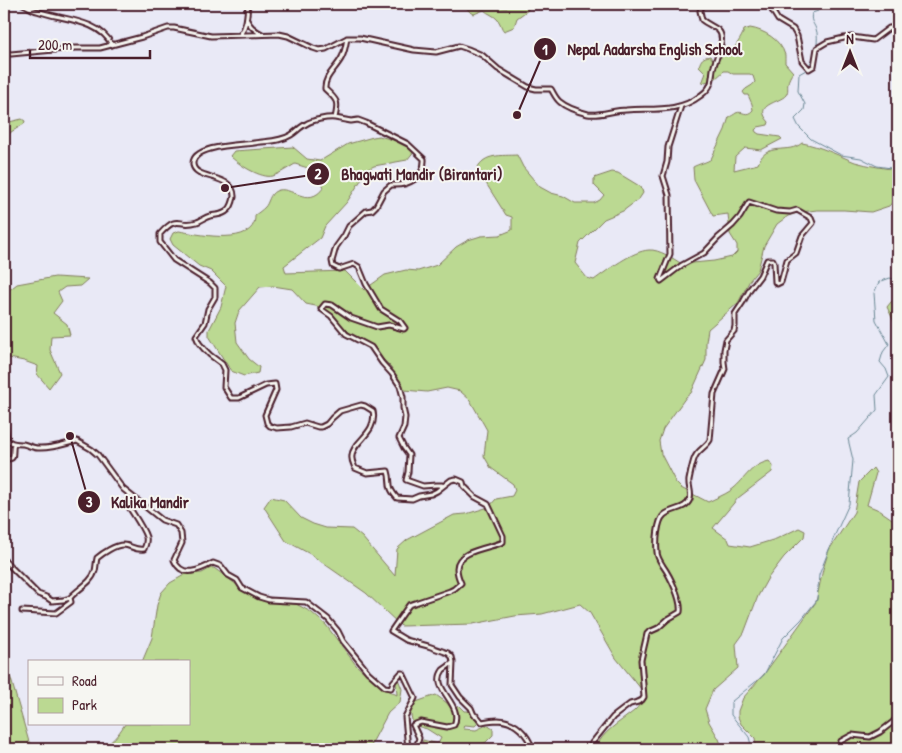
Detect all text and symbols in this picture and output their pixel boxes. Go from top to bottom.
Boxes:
scale bar [30,28,150,60]
north arrow [824,28,874,78]
text: N [846,29,854,48]
text: 200 m [38,34,72,55]
callout: Nepal Aadarsha English School [533,34,752,65]
text: Nepal Aadarsha English School [568,38,743,61]
text: 1 [542,39,548,60]
callout: Bhagwati Mandir (Birantari) [306,159,512,190]
text: 2 [314,163,322,184]
text: Bhagwati Mandir (Birantari) [341,163,503,186]
callout: Kalika Mandir [76,487,199,518]
text: 3 [86,491,93,512]
text: Kalika Mandir [111,491,190,513]
legend [28,660,190,726]
text: Road [72,670,97,691]
text: Park [72,694,97,715]

